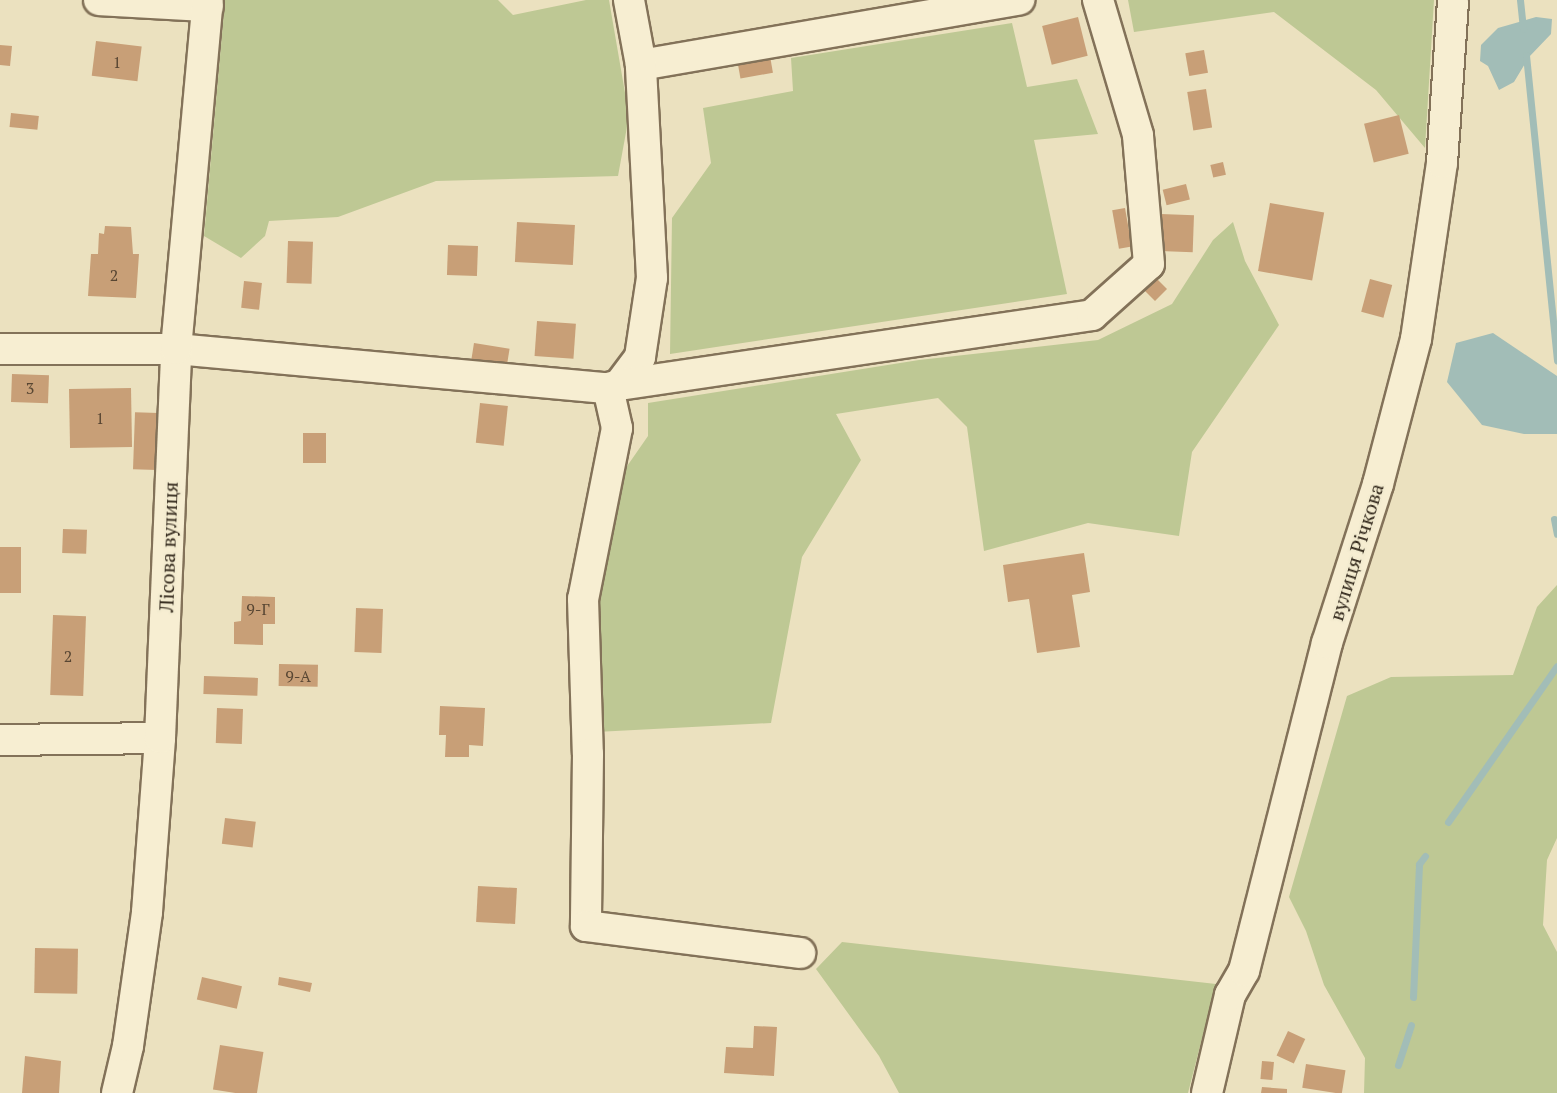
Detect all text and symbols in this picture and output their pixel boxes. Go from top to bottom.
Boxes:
house number: 1 [113,52,121,72]
house number: 2 [110,265,118,285]
house number: 3 [26,378,34,398]
house number: 1 [96,408,104,428]
street label: вулиця Річкова [1324,480,1388,624]
street label: Лісова вулиця [154,481,182,613]
house number: 9-Г [246,599,270,619]
house number: 2 [64,646,72,666]
house number: 9-А [285,666,311,686]

